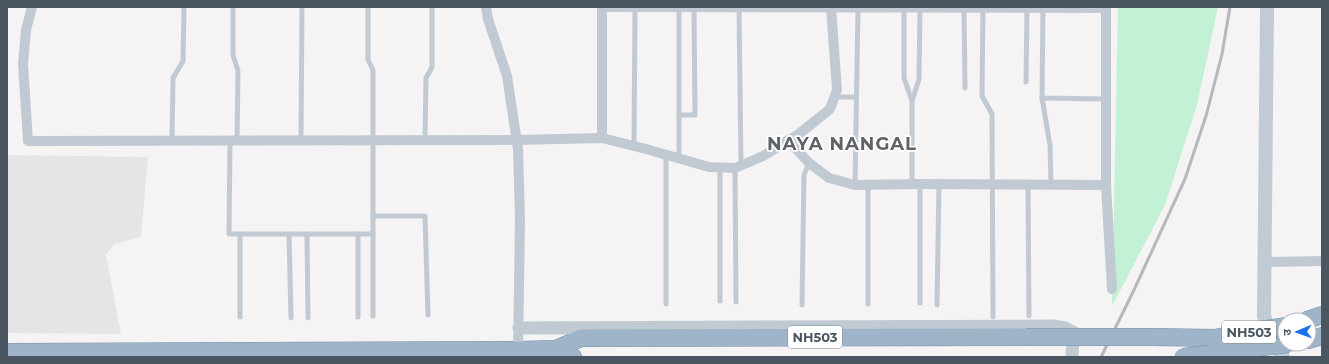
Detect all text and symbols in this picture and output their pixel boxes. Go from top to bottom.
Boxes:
district label: NAYA NANGAL [767,133,917,155]
north arrow [1277,312,1317,352]
road number: NH503 [1222,321,1276,343]
road number: NH503 [788,326,842,348]
text: उ [1280,328,1294,336]

